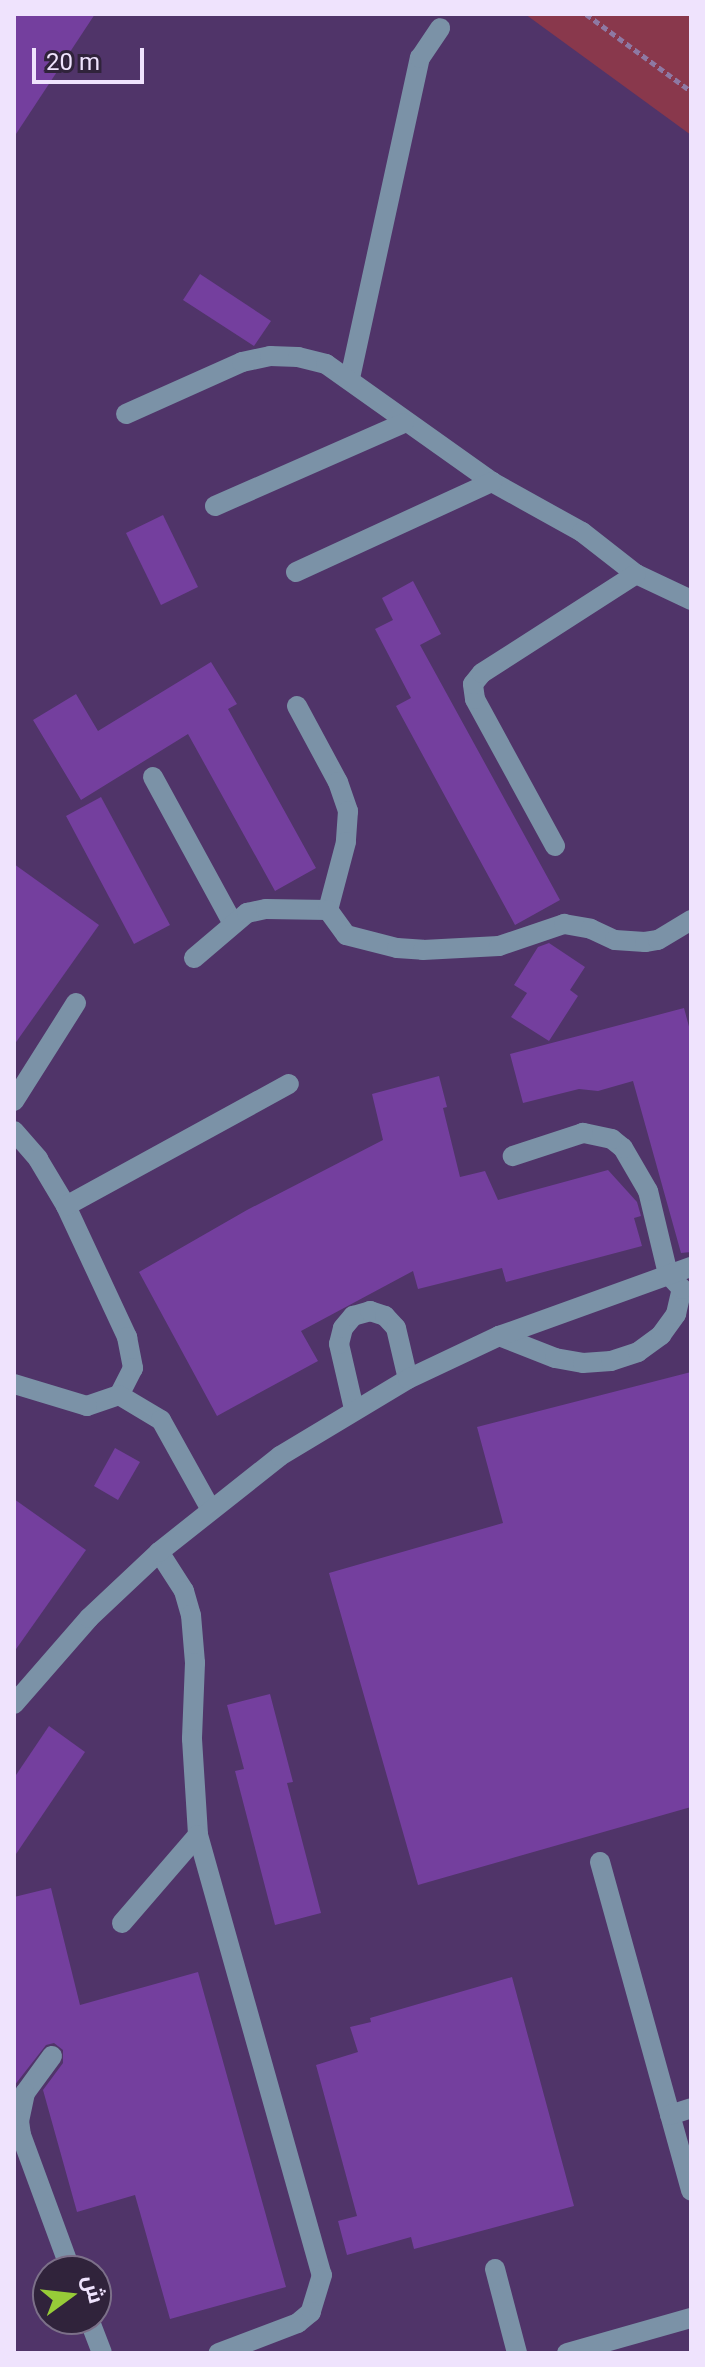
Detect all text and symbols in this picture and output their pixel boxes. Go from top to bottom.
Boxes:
scale bar [36,32,148,82]
text: 20 m [46,48,100,76]
north arrow [32,2255,112,2335]
text: ش [78,2272,109,2306]

